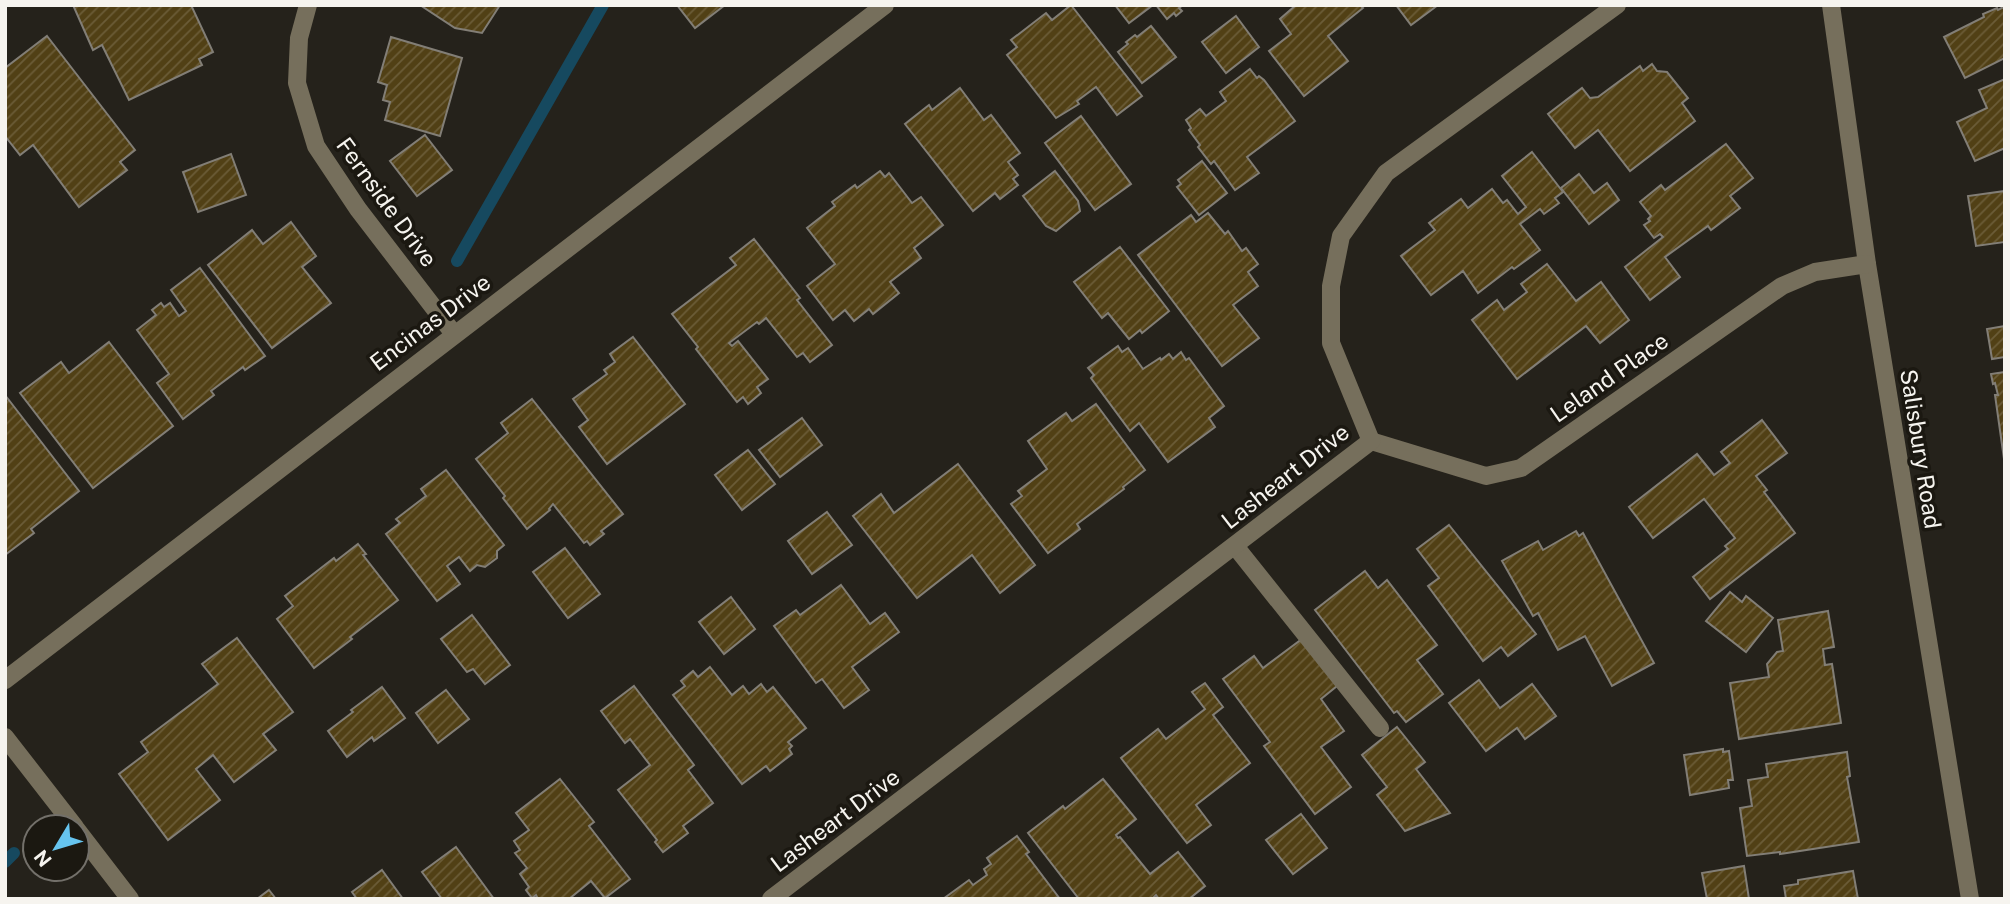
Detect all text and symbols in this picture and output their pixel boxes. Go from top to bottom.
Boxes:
street label: Fernside Drive [331,132,443,272]
street label: Encinas Drive [365,268,495,376]
street label: Leland Place [1545,326,1673,428]
street label: Salisbury Road [1895,367,1947,531]
street label: Lasheart Drive [1216,418,1354,534]
street label: Lasheart Drive [765,763,905,877]
north arrow [21,813,91,883]
text: N [29,846,56,871]

